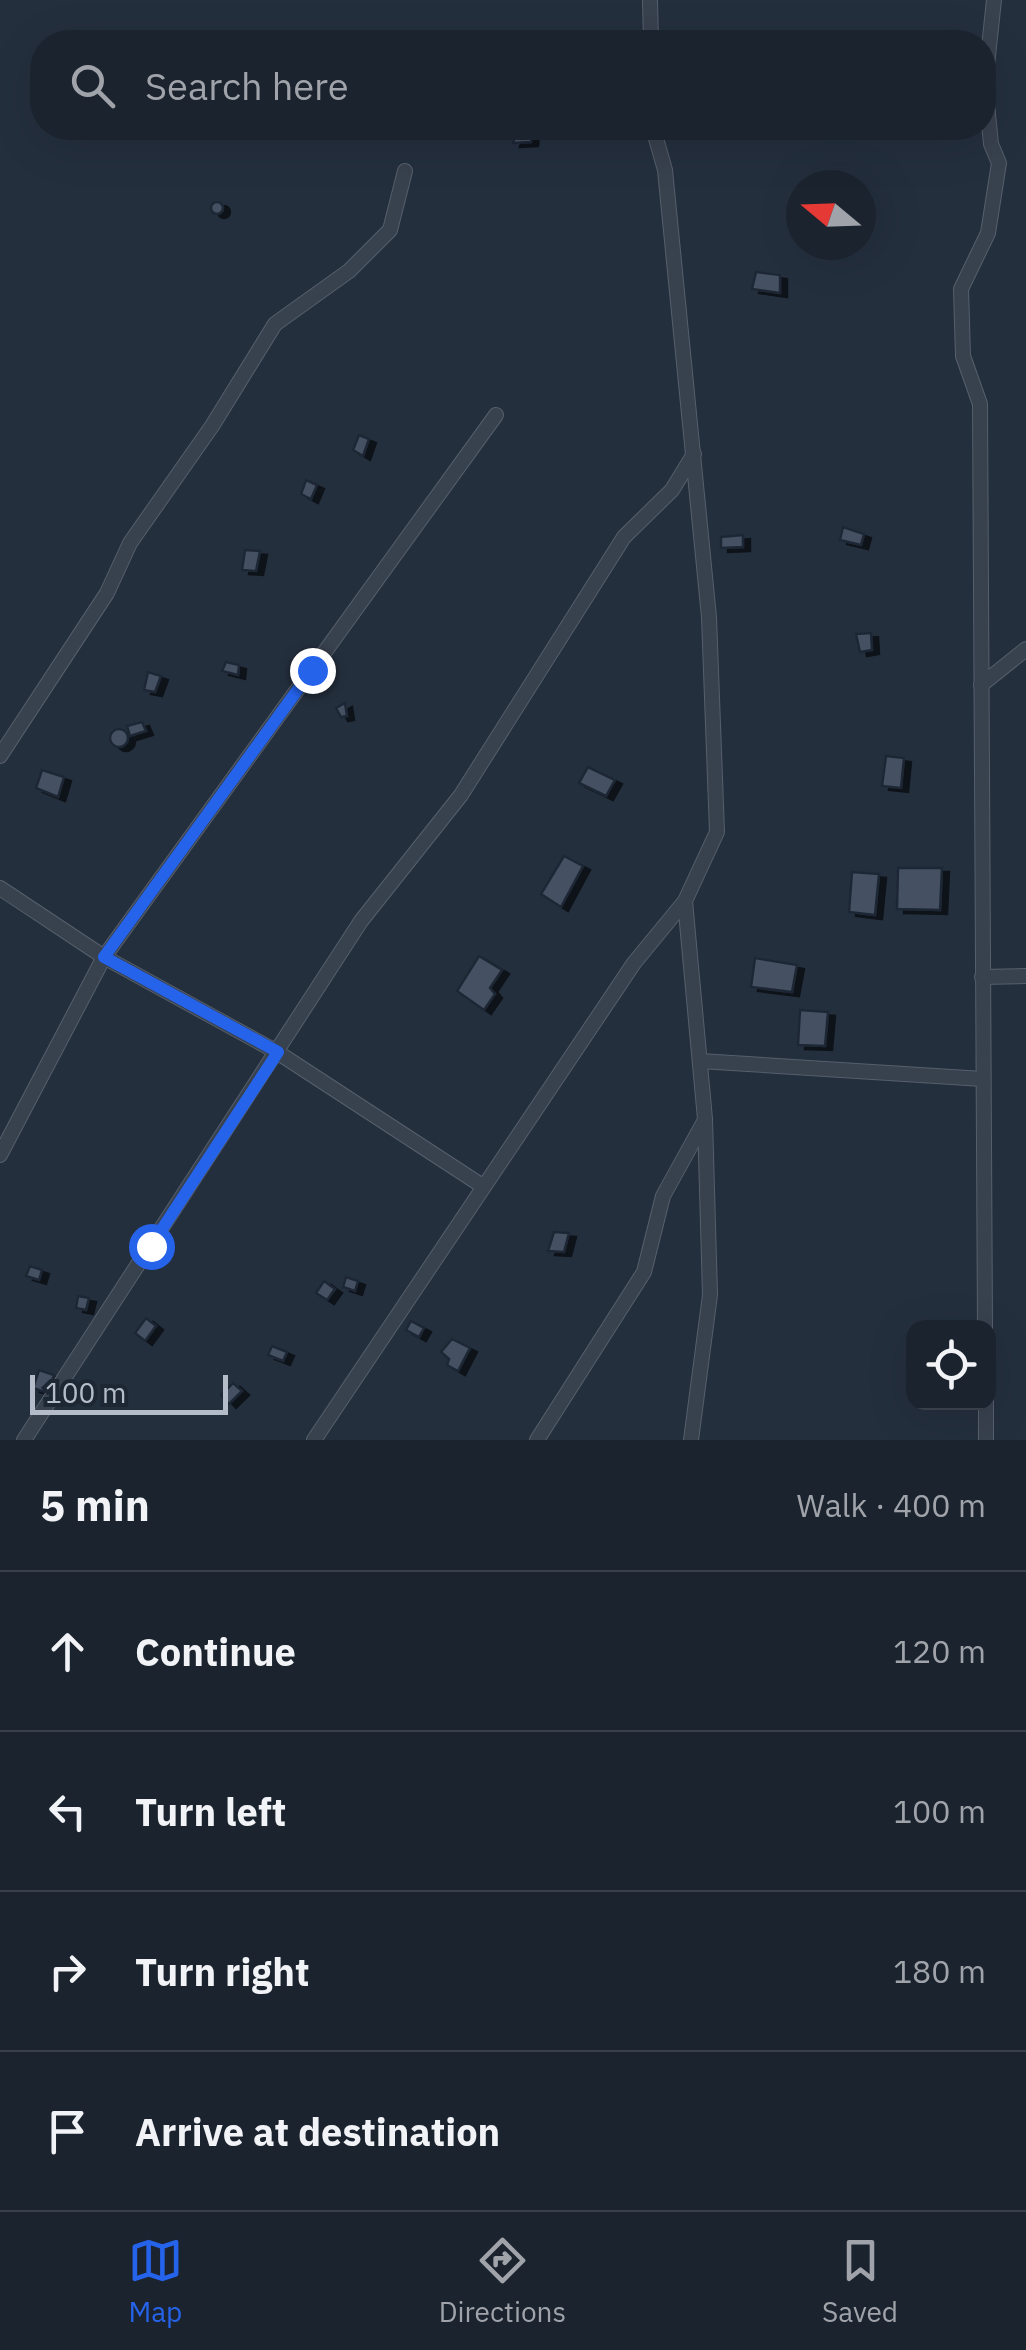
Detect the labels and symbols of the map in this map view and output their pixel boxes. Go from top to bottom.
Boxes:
north arrow [786,170,876,260]
route end [290,648,336,694]
route start [129,1224,175,1270]
scale bar [30,1370,228,1414]

